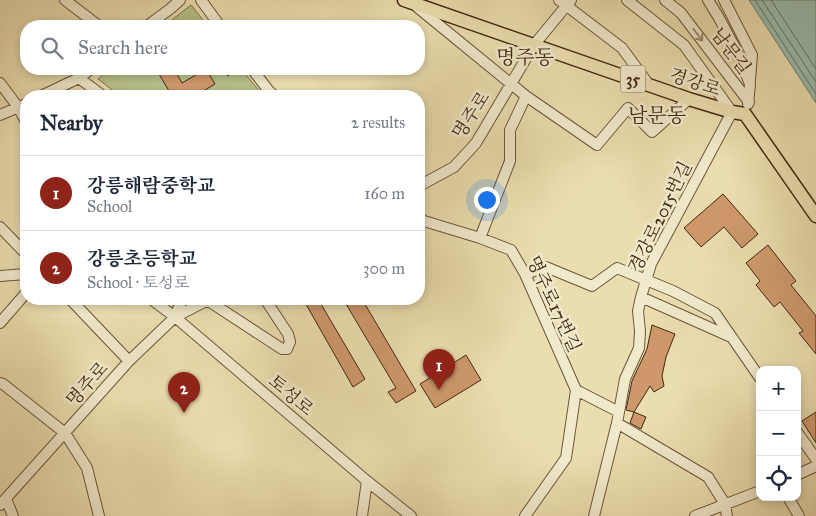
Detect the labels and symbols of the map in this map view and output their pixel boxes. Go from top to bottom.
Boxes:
street label: 남문길 [707,24,755,78]
one-way arrow [693,28,703,42]
district label: 명주동 [496,45,554,69]
street label: 경강로 [667,63,723,101]
road number: 35 [620,66,646,92]
street label: 명주로 [448,87,494,143]
district label: 남문동 [628,103,686,127]
street label: 경강로2015번길 [623,158,697,276]
your location [474,187,500,213]
street label: 명주로17번길 [522,252,586,356]
pin: 1 [423,349,455,390]
street label: 명주로 [61,357,113,411]
street label: 토성로 [264,370,318,420]
pin: 2 [168,372,200,413]

